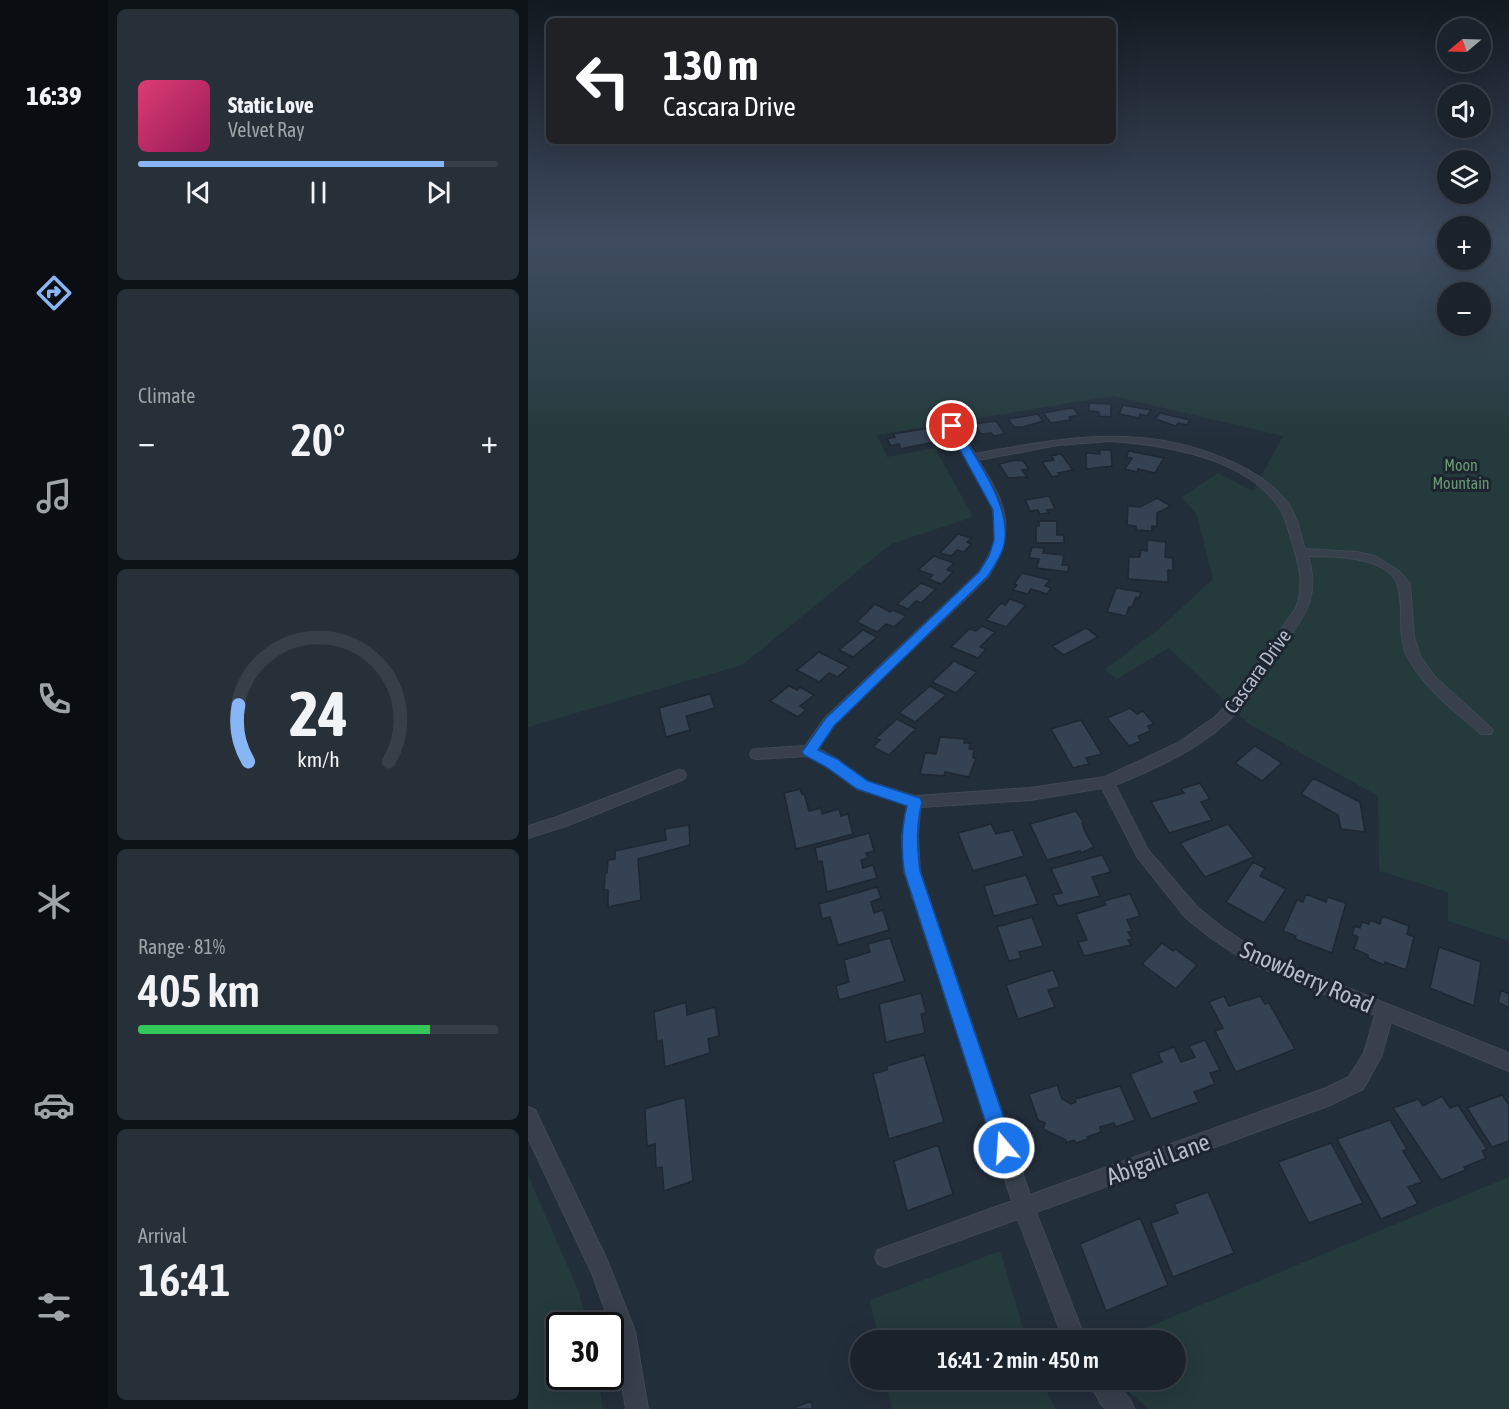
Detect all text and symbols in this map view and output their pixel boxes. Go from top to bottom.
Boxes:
north arrow [1437,18,1491,72]
map controls [1437,18,1491,336]
text: 130 m [663,41,758,89]
icon: left [564,42,642,120]
text: 16:39 [26,80,82,111]
button: sound [1437,84,1491,138]
text: Cascara Drive [663,91,796,122]
text: Static Love [228,92,314,118]
text: Velvet Ray [228,118,305,141]
button: layers [1437,150,1491,204]
icon: previous [182,176,215,209]
icon: pause [302,176,335,209]
icon: next [422,176,455,209]
button: + [1437,216,1491,270]
icon: directions [33,272,75,314]
button: − [1437,282,1491,336]
text: Climate [138,384,195,407]
pin [926,400,977,451]
icon: arrive [935,409,968,442]
text: 20° [291,414,345,466]
text: − [138,422,155,460]
text: + [481,422,498,460]
park label: Moon Mountain [1432,456,1490,492]
icon: music [33,475,75,517]
street label: Cascara Drive [1219,624,1295,718]
icon: phone [33,678,75,720]
text: 24 [289,678,347,749]
text: km/h [297,747,339,772]
icon: climate [33,881,75,923]
text: Range · 81% [138,935,225,958]
street label: Snowberry Road [1236,936,1378,1018]
text: 405 km [138,965,260,1017]
icon: car [33,1084,75,1126]
position arrow [972,1116,1036,1180]
street label: Abigail Lane [1103,1128,1213,1190]
text: Arrival [138,1224,187,1247]
text: 16:41 [138,1254,231,1306]
icon: filters [33,1286,75,1328]
speed limit sign: 30 [546,1312,624,1390]
text: 16:41 · 2 min · 450 m [937,1347,1099,1373]

